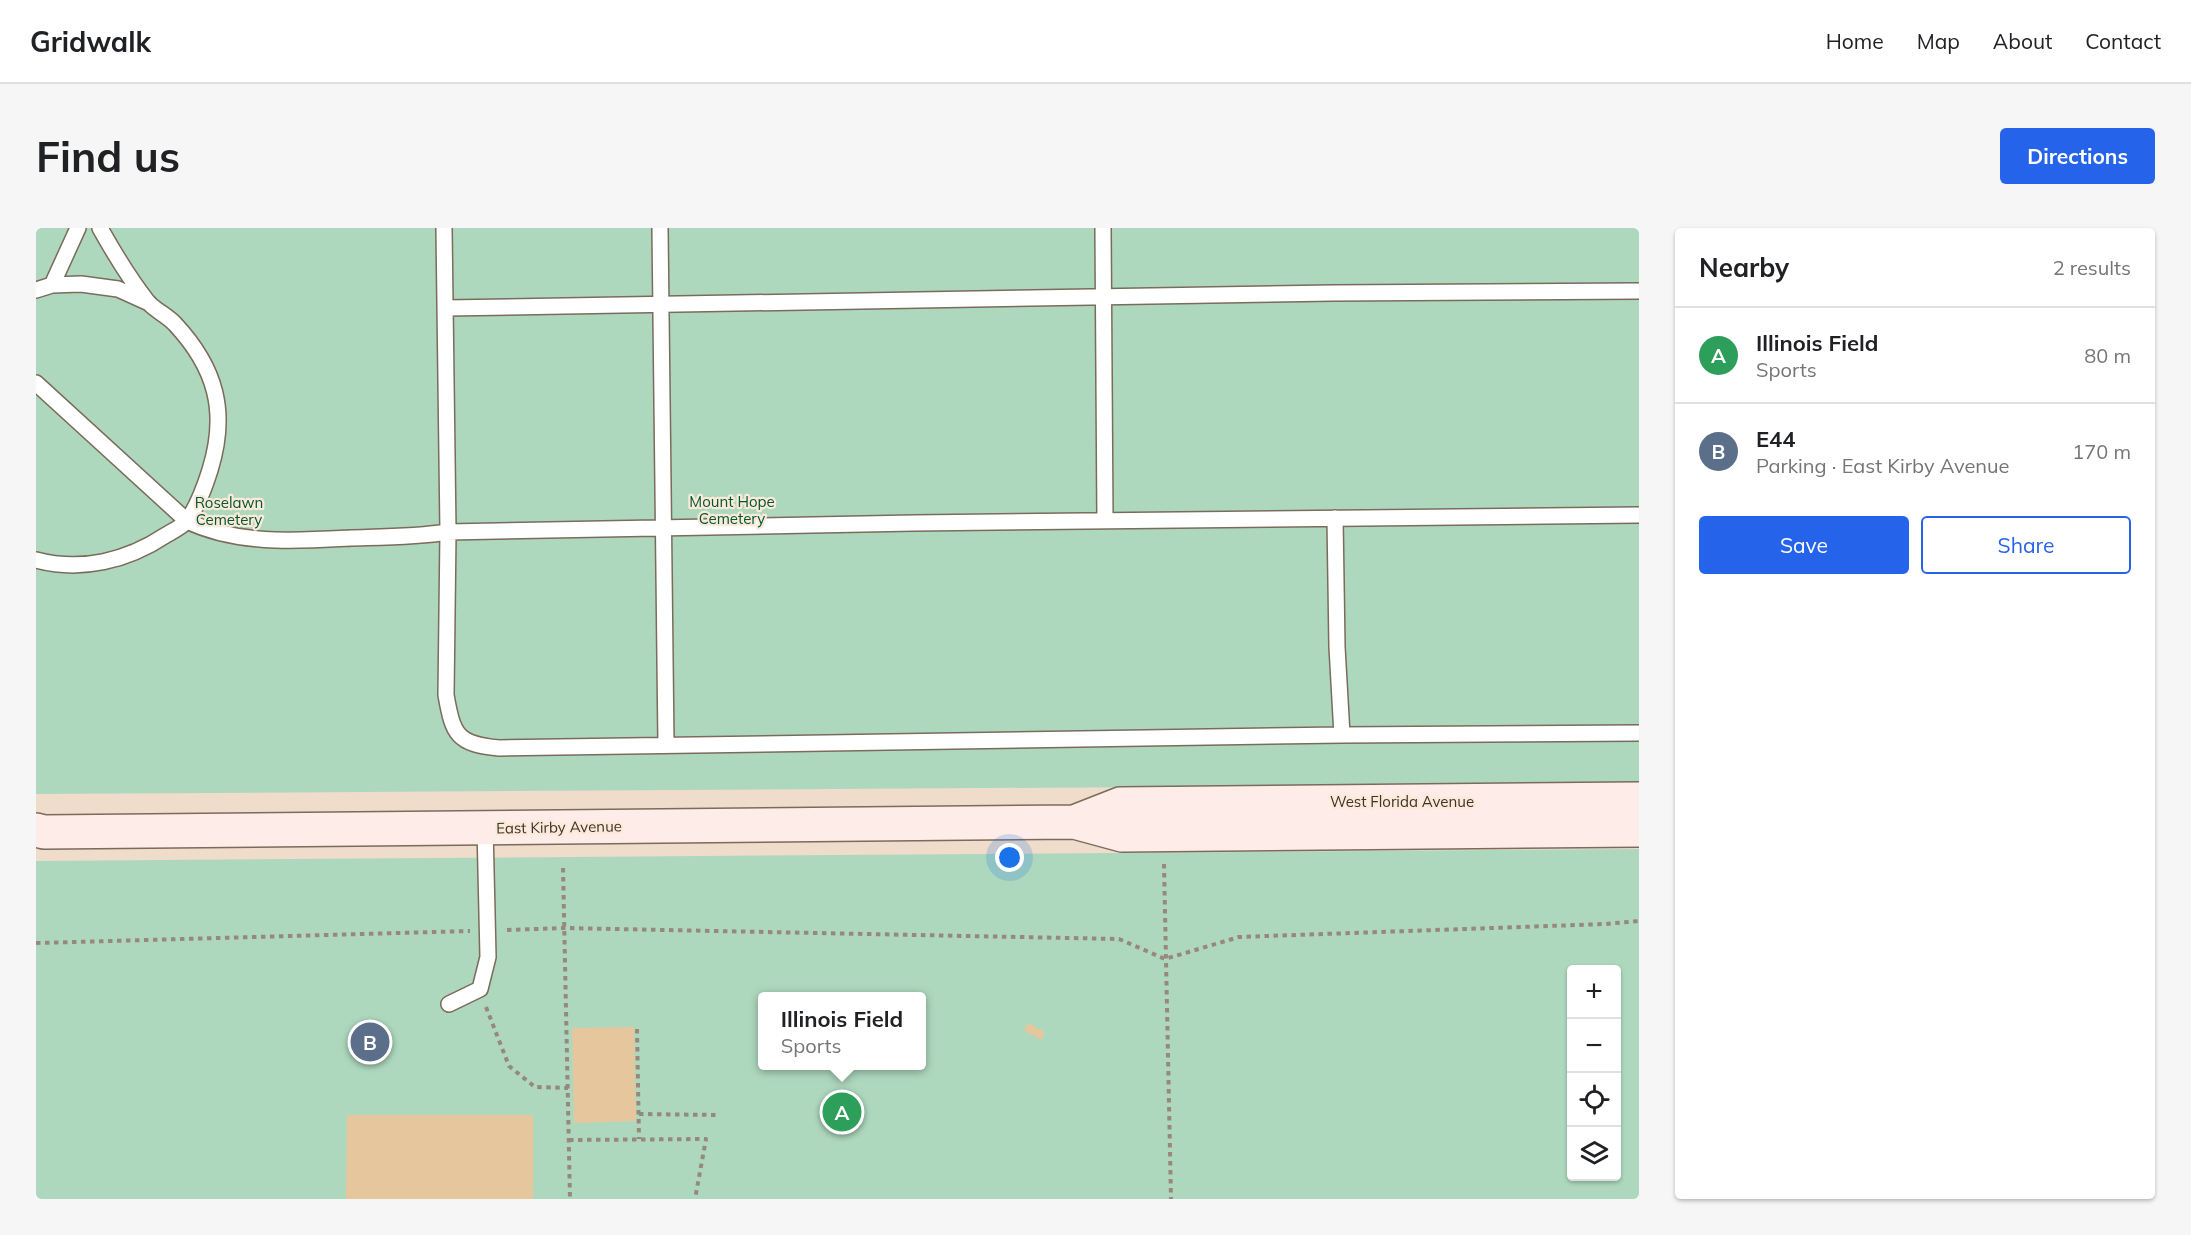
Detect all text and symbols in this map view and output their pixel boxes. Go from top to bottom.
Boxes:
text: Gridwalk [30,24,151,59]
text: Home [1826,28,1884,54]
text: Map [1917,28,1960,54]
text: About [1993,28,2052,54]
text: Contact [2085,28,2161,54]
button: Directions [2000,128,2155,184]
text: Find us [36,130,180,183]
text: Nearby [1699,251,1789,284]
text: 2 results [2053,255,2131,280]
text: Illinois Field [1756,329,1878,357]
text: A [1711,343,1726,368]
text: 80 m [2084,343,2131,368]
text: Sports [1756,357,1817,382]
text: E44 [1756,425,1796,453]
text: B [1712,439,1725,464]
text: 170 m [2072,439,2131,464]
text: Parking · East Kirby Avenue [1756,453,2009,478]
park label: Mount Hope Cemetery [689,492,775,528]
park label: Roselawn Cemetery [195,493,263,529]
button: Save [1699,516,1909,574]
button: Share [1921,516,2131,574]
street label: West Florida Avenue [1330,792,1474,811]
street label: East Kirby Avenue [496,816,622,838]
your location [995,843,1024,872]
map controls [1567,965,1621,1181]
button: + [1567,965,1621,1019]
popup [758,992,926,1070]
text: Illinois Field [781,1005,903,1033]
button: − [1567,1019,1621,1073]
pin: B [350,1020,390,1064]
text: Sports [781,1033,841,1058]
button: locate [1567,1073,1621,1127]
pin: A [822,1090,862,1134]
button: layers [1567,1127,1621,1181]

